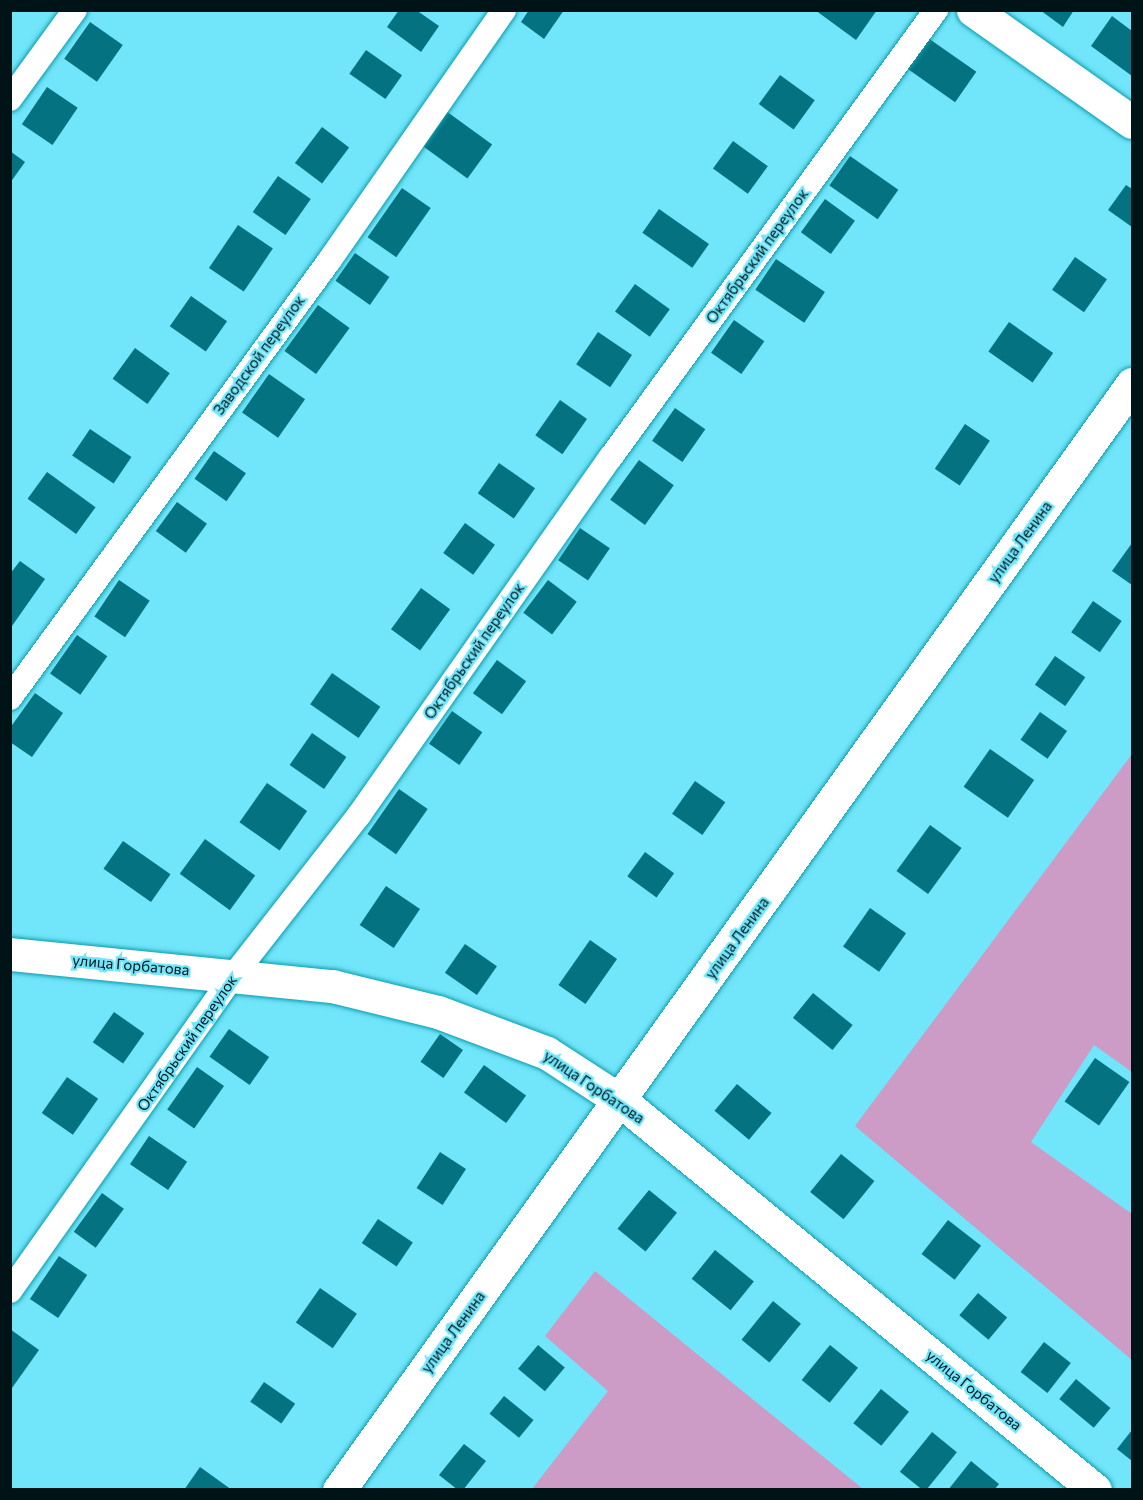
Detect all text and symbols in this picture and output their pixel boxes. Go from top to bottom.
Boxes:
street label: Октябрьский переулок [702,185,812,327]
street label: Заводской переулок [210,292,308,418]
street label: улица Ленина [984,498,1056,586]
street label: Октябрьский переулок [420,579,528,723]
street label: улица Ленина [701,894,773,982]
street label: улица Горбатова [72,951,190,979]
street label: Октябрьский переулок [133,971,241,1115]
street label: улица Горбатова [540,1047,648,1127]
street label: улица Ленина [417,1288,489,1376]
street label: улица Горбатова [923,1346,1025,1434]

